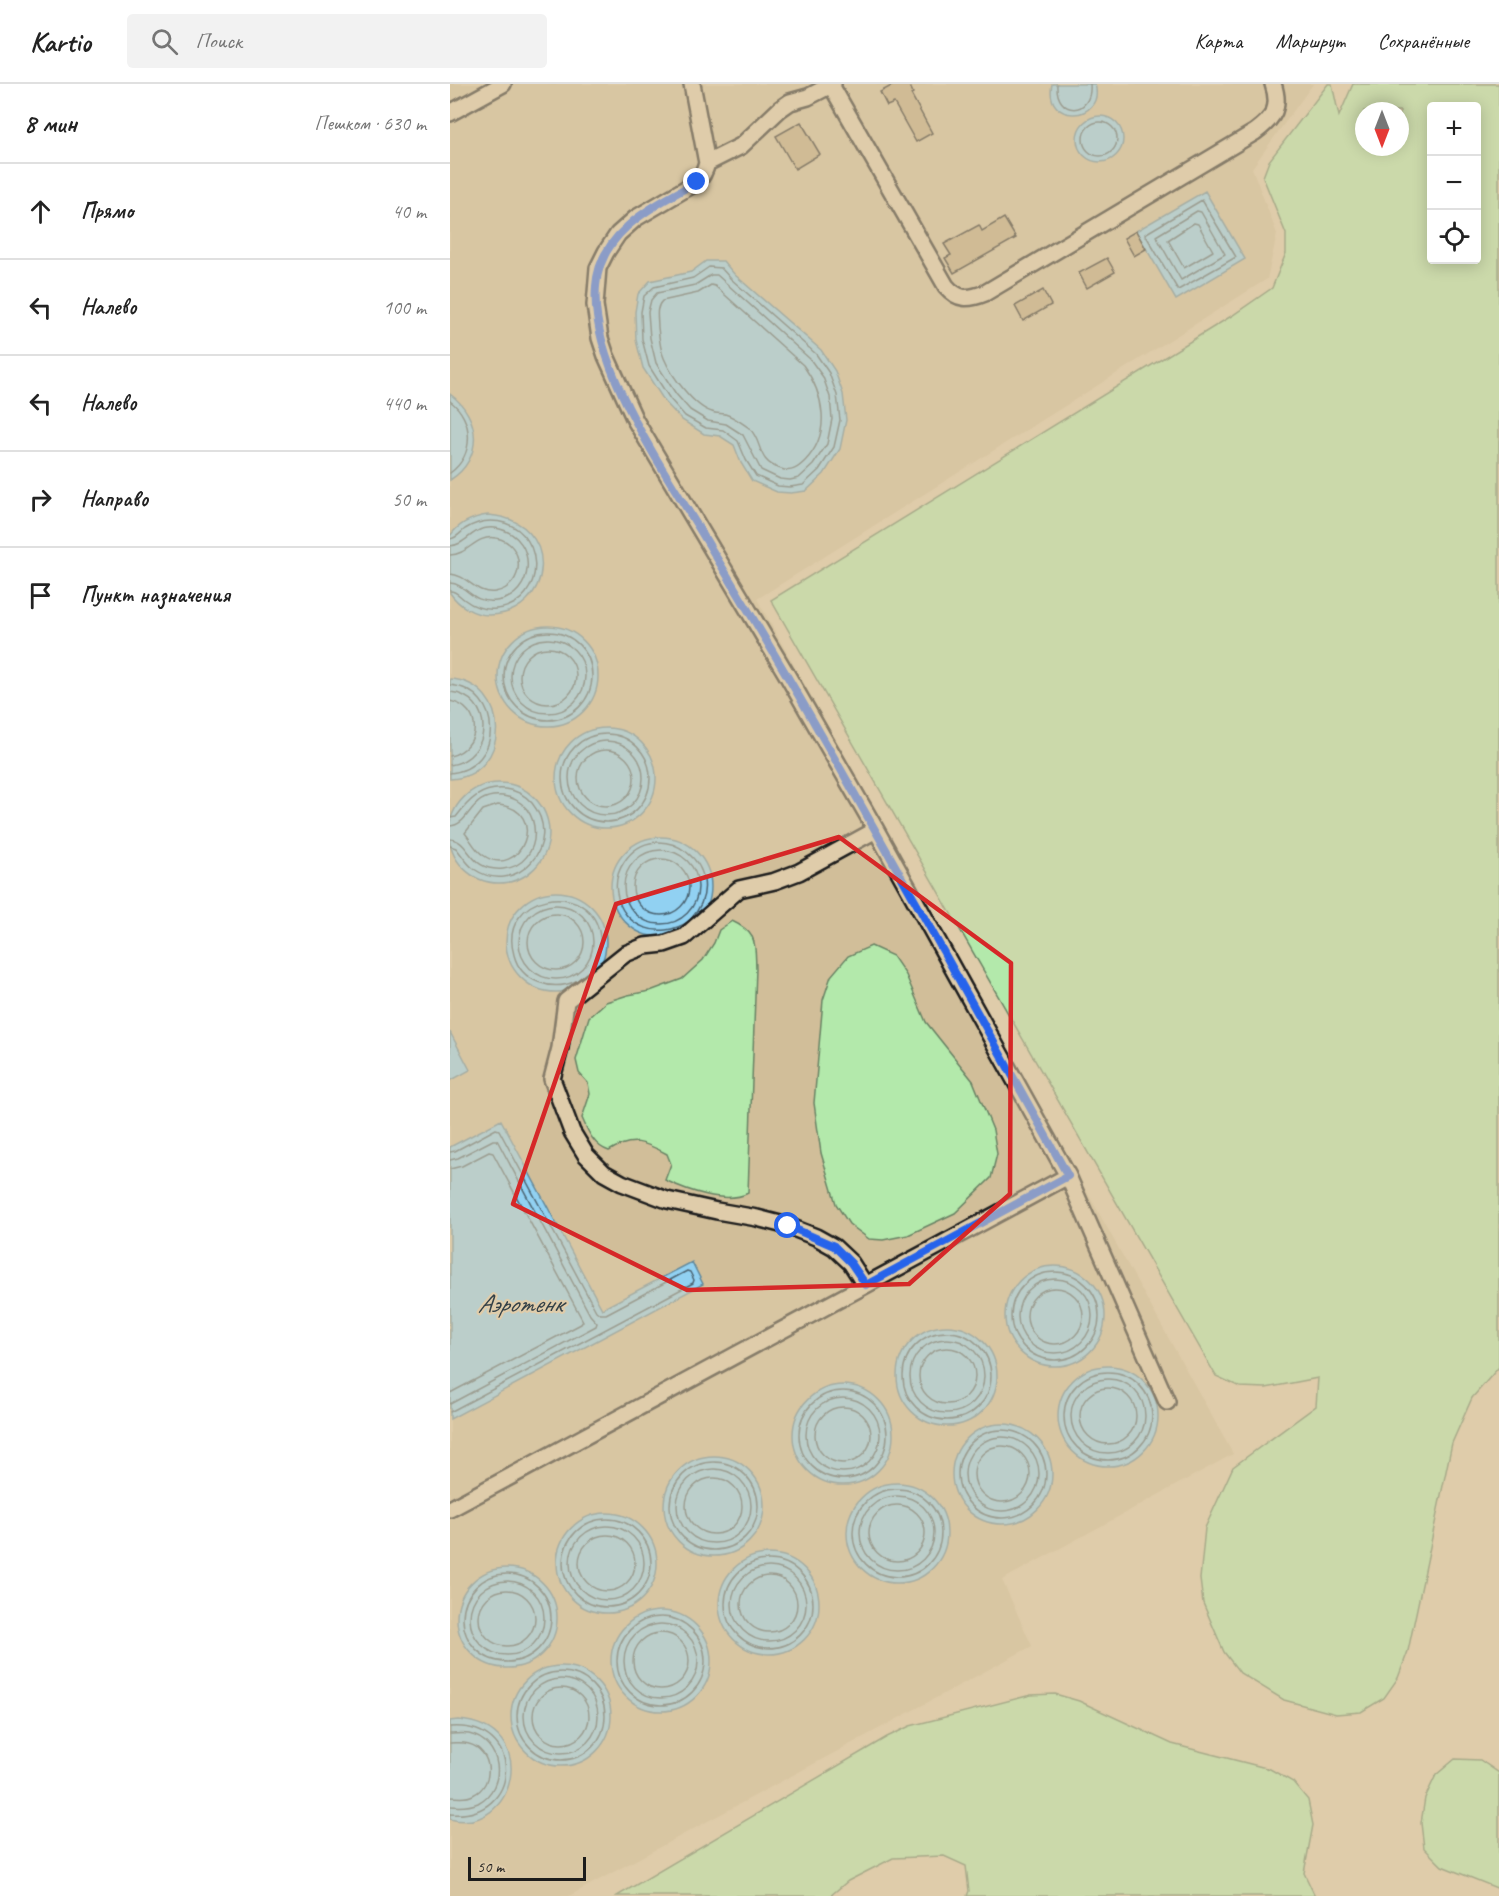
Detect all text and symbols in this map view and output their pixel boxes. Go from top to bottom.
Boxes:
search box [127,14,547,68]
text: Kartio [30,24,91,59]
icon: search [148,25,181,58]
text: Поиск [196,27,242,55]
text: Карта [1194,28,1243,54]
text: Маршрут [1276,28,1345,54]
text: Сохранённые [1378,28,1469,54]
north arrow [1355,102,1409,156]
map controls [1427,102,1481,264]
button: + [1427,102,1481,156]
text: 8 мин [24,107,77,140]
text: Пешком · 630 m [314,111,426,136]
button: − [1427,156,1481,210]
route end [683,168,709,194]
icon: ahead [24,195,57,228]
text: Прямо [81,197,133,225]
text: 40 m [392,199,426,224]
button: locate [1427,210,1481,264]
icon: left [24,291,57,324]
text: Налево [81,293,137,321]
text: 100 m [383,295,426,320]
icon: left [24,387,57,420]
text: Налево [81,389,137,417]
text: 440 m [383,391,426,416]
icon: right [24,483,57,516]
text: Направо [81,485,148,513]
text: 50 m [392,487,426,512]
icon: arrive [24,579,57,612]
text: Пункт назначения [81,581,230,609]
route start [774,1212,800,1238]
water label: Аэротенк [478,1287,567,1320]
scale bar [468,1854,586,1882]
text: 50 m [477,1857,504,1877]

